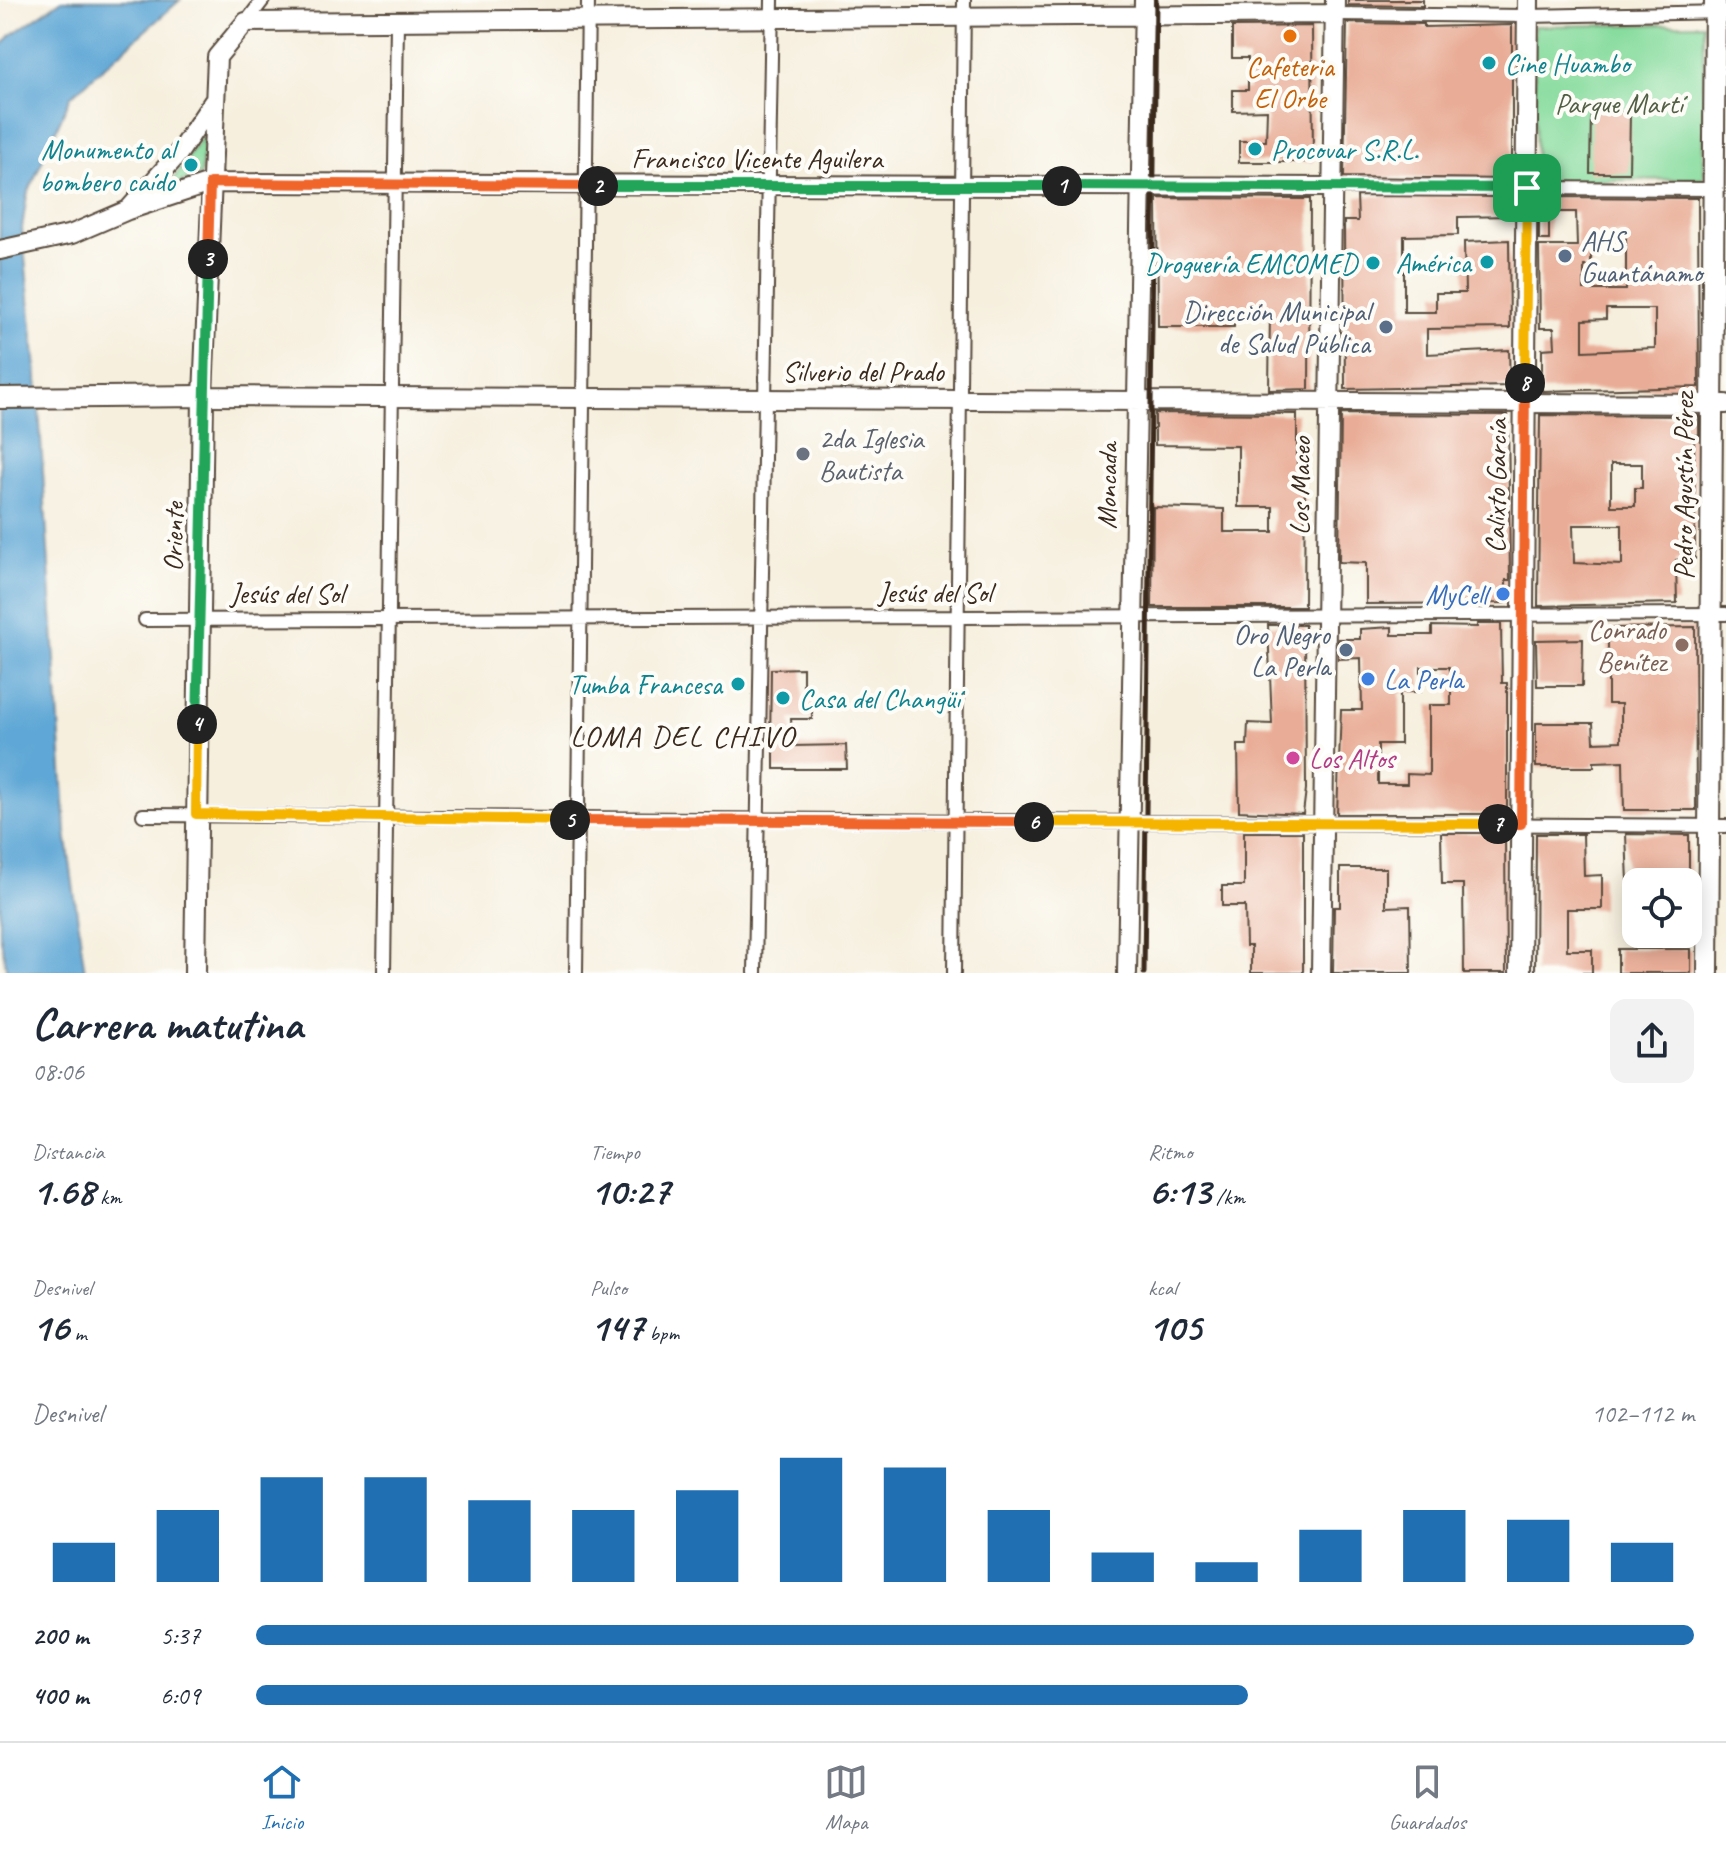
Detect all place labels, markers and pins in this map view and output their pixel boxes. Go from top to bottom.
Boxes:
marker: Cafeteria El Orbe [1281,27,1299,45]
place label: Cine Huambo [1505,46,1633,81]
place label: Cafeteria El Orbe [1246,49,1336,116]
marker: Cine Huambo [1480,54,1498,72]
place label: Monumento al bombero caído [40,132,180,199]
place label: Procovar S.R.L. [1271,132,1419,167]
marker: Procovar S.R.L. [1246,140,1264,158]
pin [1493,154,1561,222]
marker: Monumento al bombero caído [182,156,200,174]
pin: 2 [578,166,618,206]
pin: 1 [1042,166,1082,206]
place label: AHS Guantánamo [1581,223,1705,290]
pin: 3 [188,239,228,279]
place label: América [1396,245,1473,280]
place label: Droguería EMCOMED [1145,246,1360,281]
marker: AHS Guantánamo [1556,247,1574,265]
marker: América [1478,253,1496,271]
marker: Droguería EMCOMED [1364,254,1382,272]
place label: Dirección Municipal de Salud Pública [1183,294,1375,361]
marker: Dirección Municipal de Salud Pública [1377,318,1395,336]
pin: 8 [1505,363,1545,403]
place label: 2da Iglesia Bautista [819,421,925,488]
marker: 2da Iglesia Bautista [794,445,812,463]
place label: MyCell [1426,577,1492,612]
marker: MyCell [1494,585,1512,603]
place label: Conrado Benítez [1588,612,1668,679]
place label: Oro Negro La Perla [1234,617,1333,684]
marker: Conrado Benítez [1673,636,1691,654]
marker: Oro Negro La Perla [1337,641,1355,659]
place label: La Perla [1384,662,1466,697]
place label: Tumba Francesa [569,667,724,702]
marker: La Perla [1359,670,1377,688]
marker: Tumba Francesa [729,675,747,693]
place label: Casa del Changüí [799,681,966,716]
marker: Casa del Changüí [774,689,792,707]
pin: 4 [177,704,217,744]
place label: Los Altos [1309,741,1397,776]
marker: Los Altos [1284,749,1302,767]
pin: 5 [550,800,590,840]
pin: 6 [1014,802,1054,842]
pin: 7 [1478,804,1518,844]

